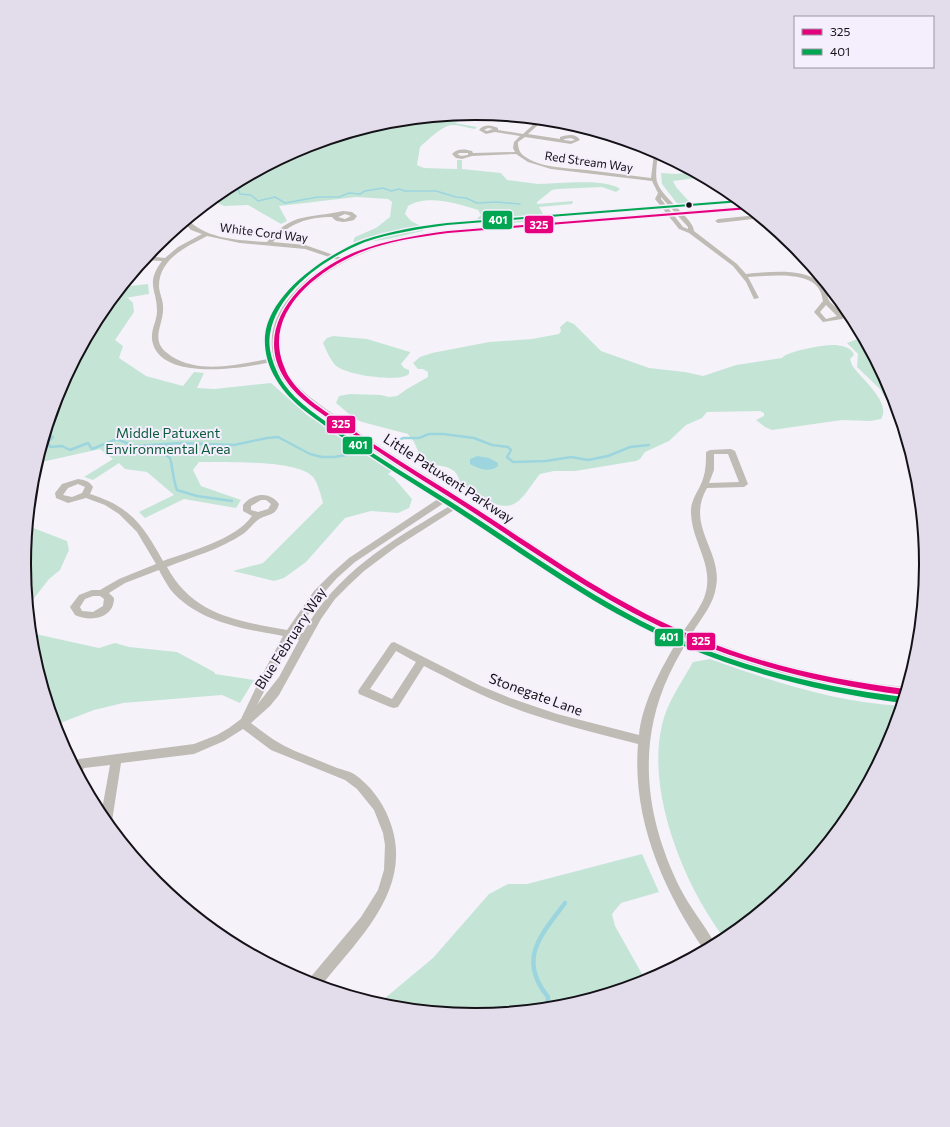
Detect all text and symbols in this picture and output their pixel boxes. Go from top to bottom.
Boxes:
legend [794,16,934,68]
text: 325 [830,24,850,38]
text: 401 [830,44,850,58]
street label: Red Stream Way [544,148,634,174]
unlabelled marker [684,200,694,210]
line badge: 401 [482,210,513,230]
text: 401 [488,213,508,226]
line badge: 325 [524,215,554,234]
text: 325 [529,218,549,231]
street label: White Cord Way [219,220,309,244]
line badge: 325 [326,415,356,434]
text: 325 [331,417,351,430]
park label: Middle Patuxent Environmental Area [105,424,231,457]
street label: Little Patuxent Parkway [381,429,517,527]
line badge: 401 [342,436,373,455]
text: 401 [348,438,368,451]
street label: Blue February Way [251,584,329,692]
line badge: 401 [654,628,684,647]
text: 401 [659,630,679,643]
line badge: 325 [686,632,716,651]
text: 325 [691,634,711,647]
street label: Stonegate Lane [487,669,585,719]

